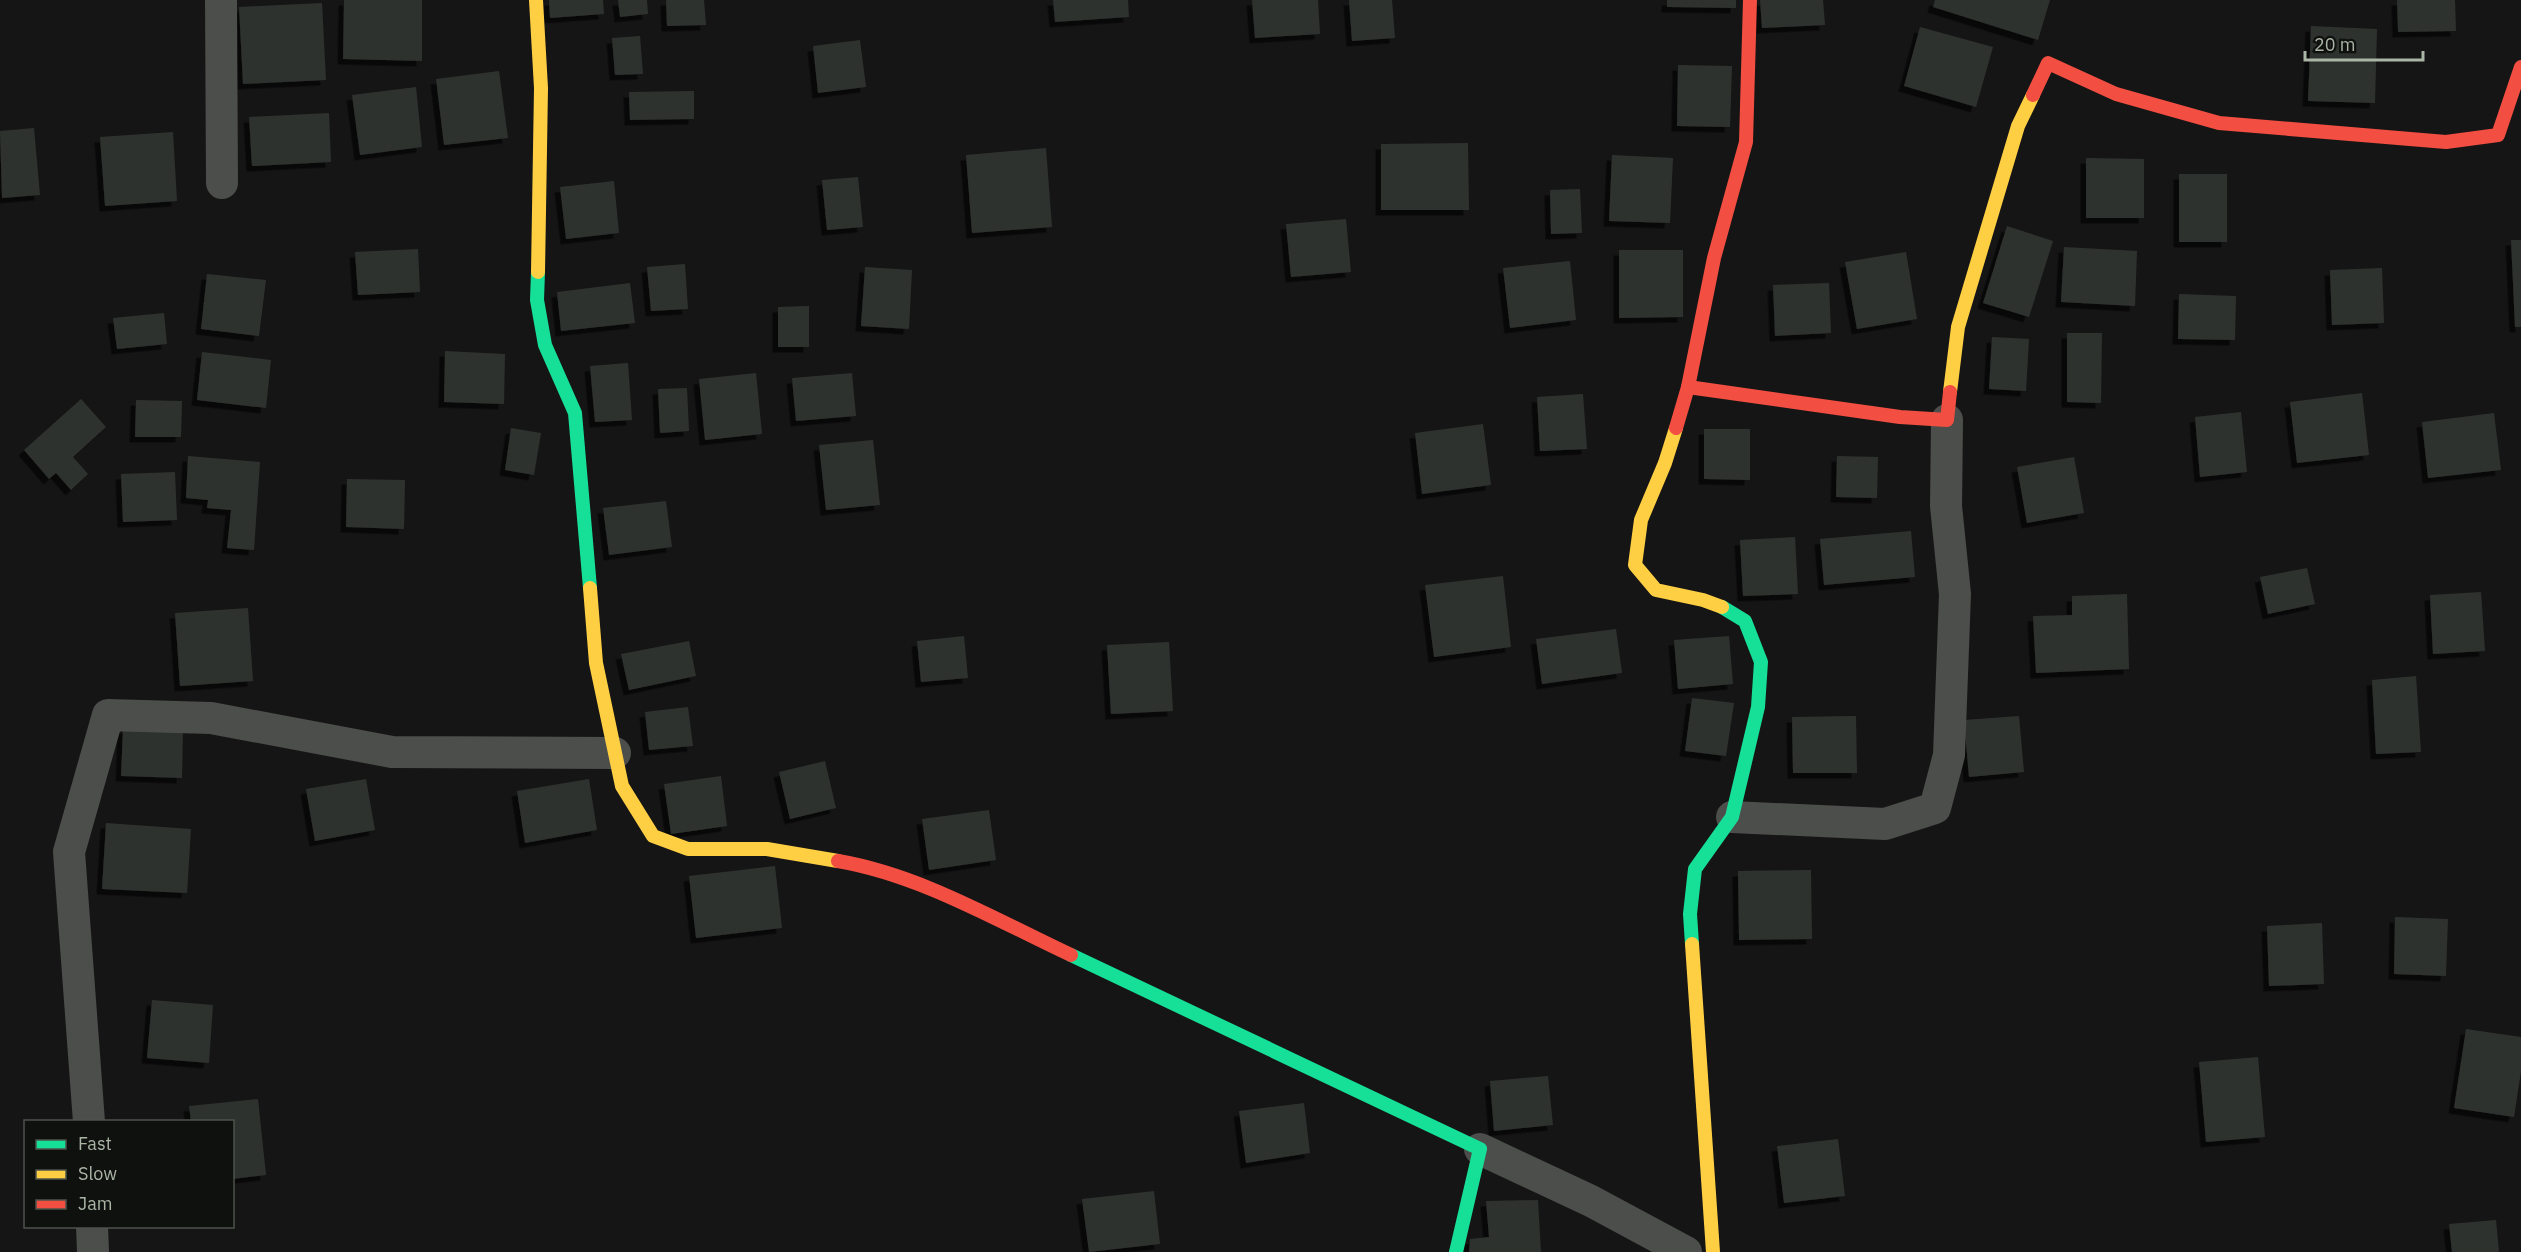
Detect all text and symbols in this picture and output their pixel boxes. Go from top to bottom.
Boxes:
scale bar [2305,24,2424,62]
text: 20 m [2314,33,2356,56]
legend [24,1120,234,1228]
text: Fast [78,1132,112,1155]
text: Slow [78,1162,117,1185]
text: Jam [78,1192,113,1215]

